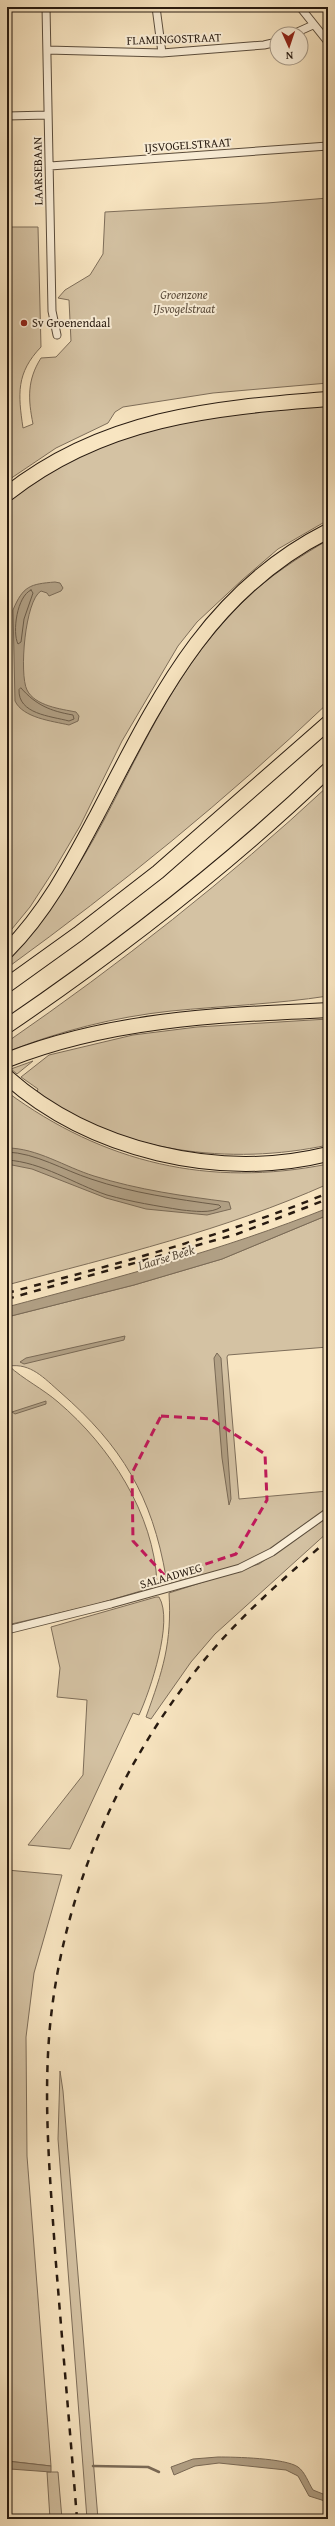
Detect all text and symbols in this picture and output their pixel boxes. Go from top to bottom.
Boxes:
north arrow [269,26,309,66]
street label: FLAMINGOSTRAAT [126,28,222,49]
text: N [285,48,294,64]
street label: IJSVOGELSTRAAT [144,133,232,156]
street label: LAARSEBAAN [28,136,47,205]
park label: Groenzone IJsvogelstraat [153,286,215,317]
place label: Sv Groenendaal [32,314,111,331]
marker: Sv Groenendaal [19,318,29,328]
water label: Laarse Beek [135,1240,197,1275]
street label: SALAADWEG [138,1559,204,1593]

